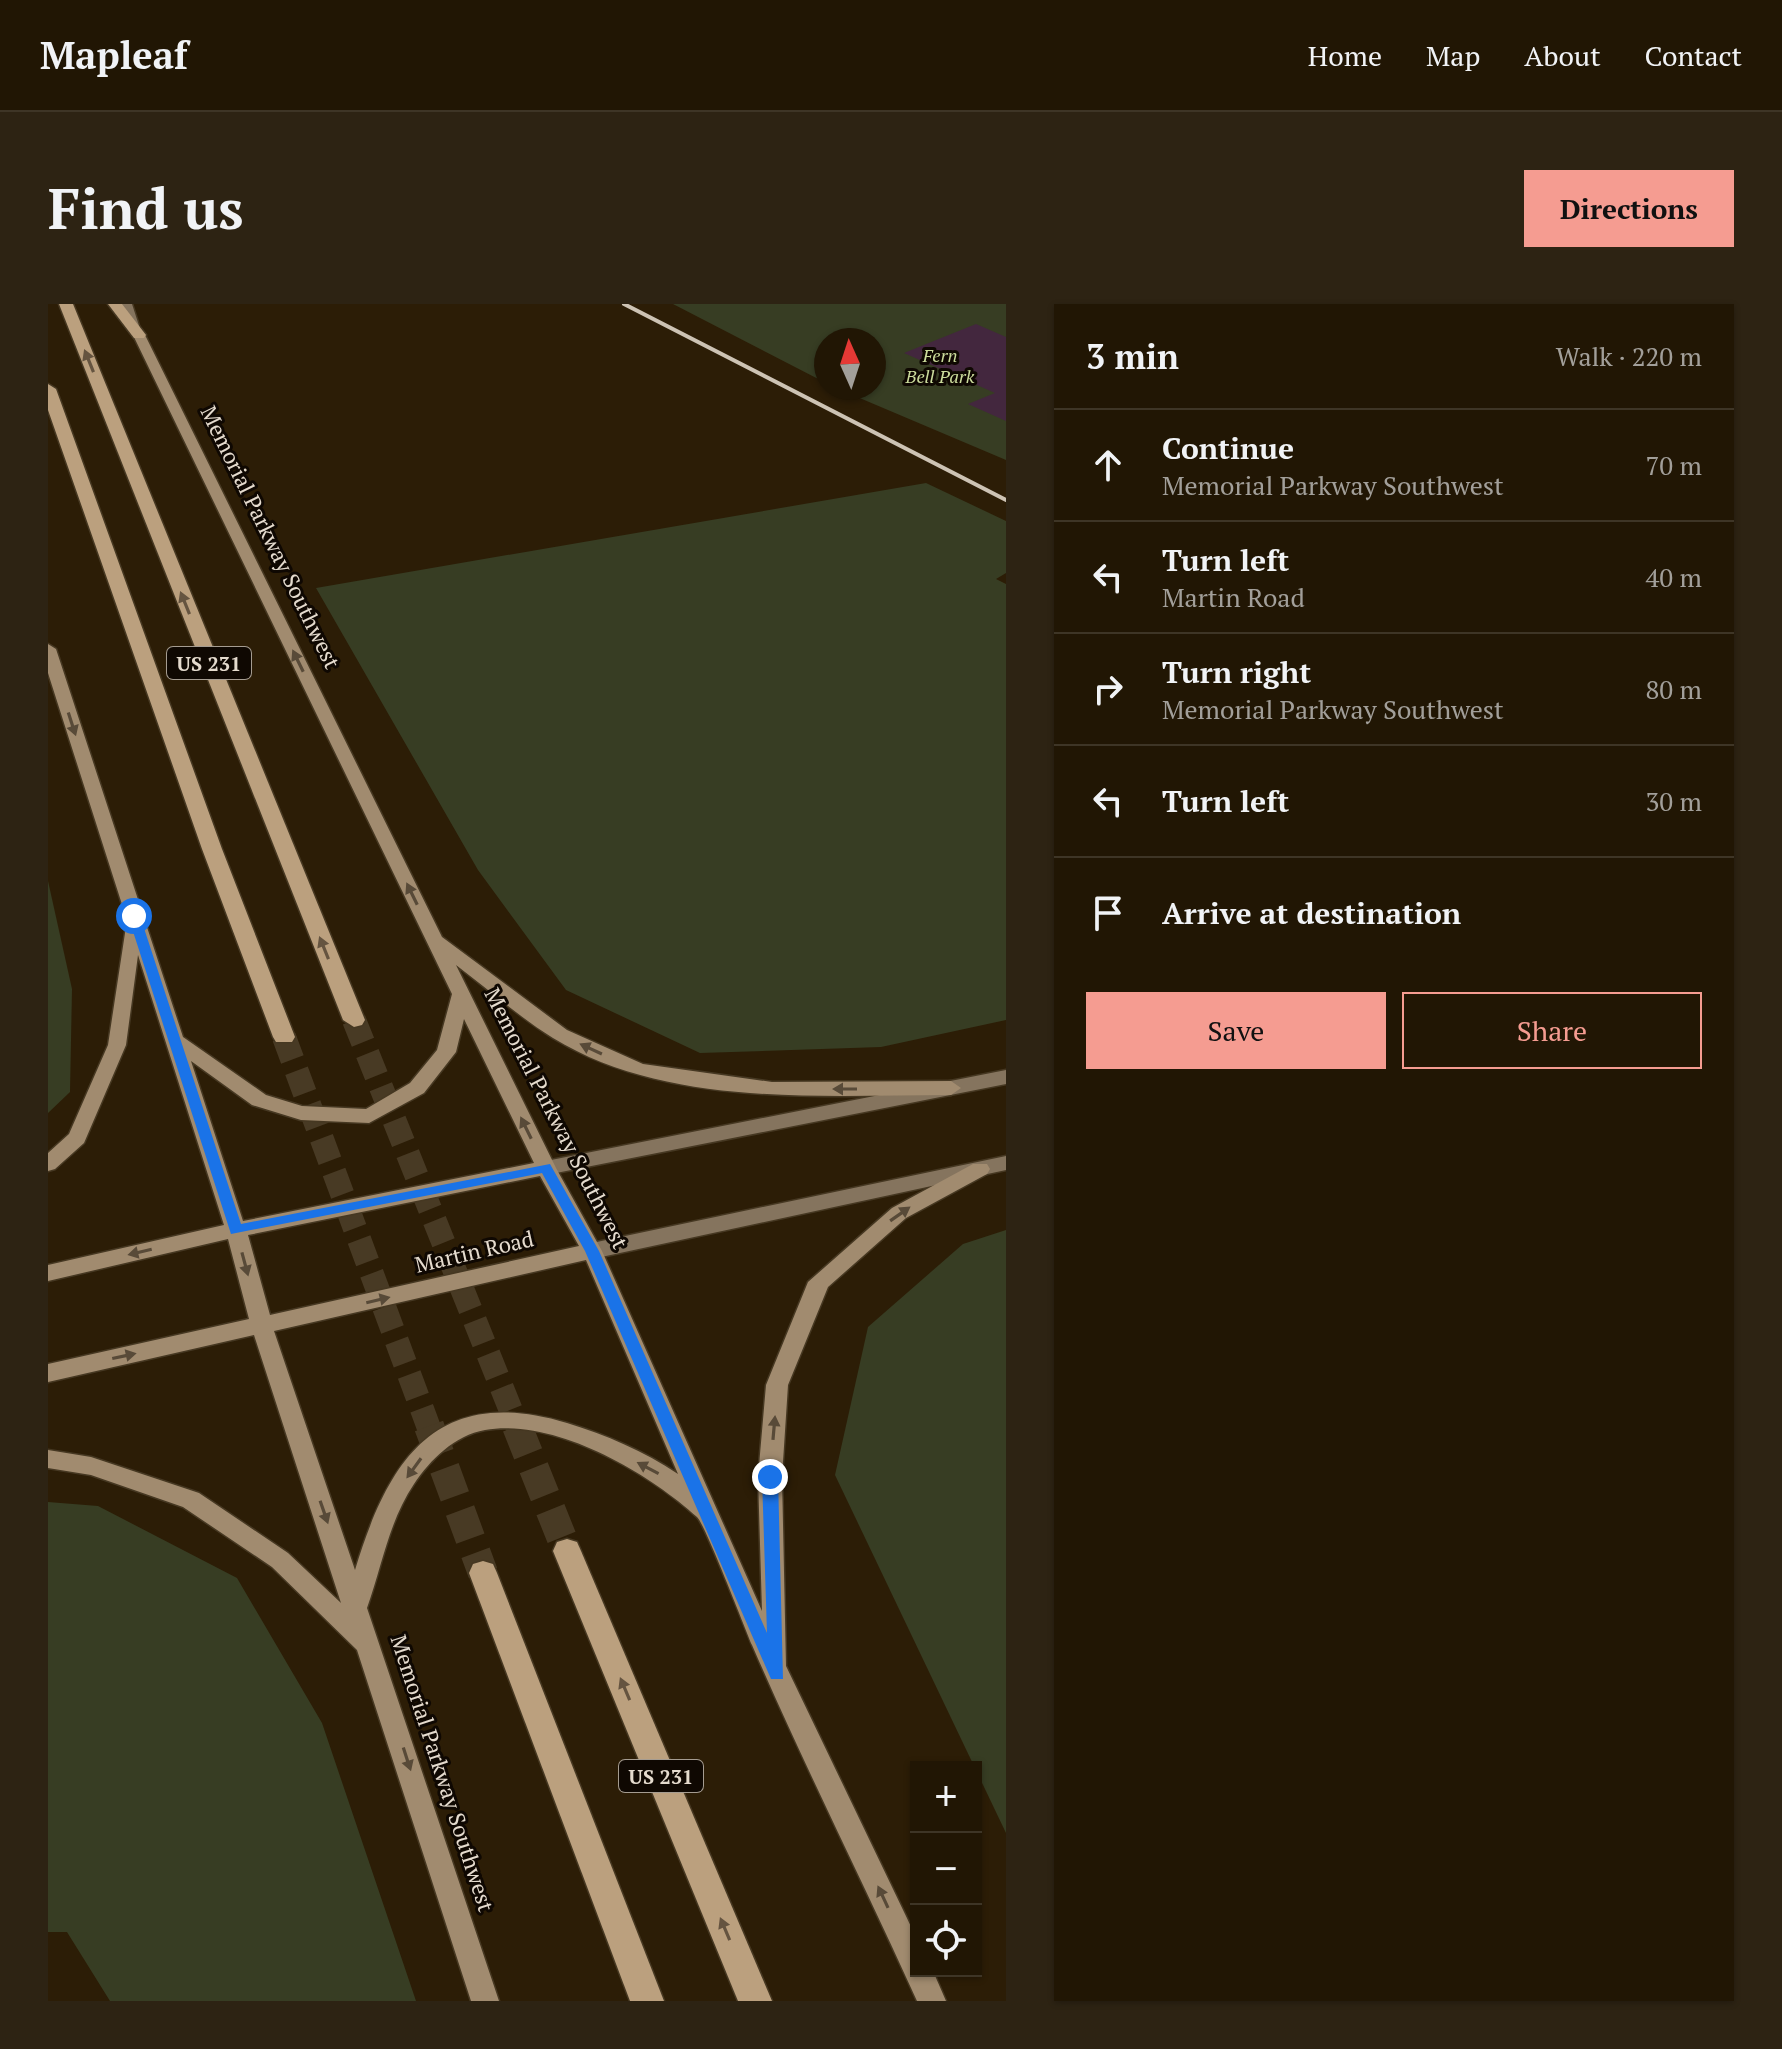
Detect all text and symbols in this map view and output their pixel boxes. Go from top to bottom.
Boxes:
text: Mapleaf [40,30,188,80]
text: Home [1308,37,1382,74]
text: Map [1426,37,1480,74]
text: About [1524,37,1601,74]
text: Contact [1645,37,1742,74]
button: Directions [1524,170,1734,247]
text: Find us [48,171,244,245]
north arrow [814,328,886,400]
text: 3 min [1086,334,1179,379]
text: Walk · 220 m [1556,339,1702,373]
park label: Fern Bell Park [905,343,975,388]
one-way arrow [82,349,95,373]
street label: Memorial Parkway Southwest [195,401,347,673]
text: Continue [1162,428,1294,468]
icon: ahead [1086,443,1130,487]
text: 70 m [1646,448,1702,482]
text: Memorial Parkway Southwest [1162,468,1504,502]
text: Turn left [1162,540,1289,580]
icon: left [1086,555,1130,599]
text: 40 m [1646,560,1702,594]
text: Martin Road [1162,580,1305,614]
one-way arrow [178,591,191,615]
road number: US 231 [167,647,251,679]
one-way arrow [291,649,305,673]
text: Turn right [1162,652,1311,692]
icon: right [1086,667,1130,711]
text: 80 m [1646,672,1702,706]
text: Memorial Parkway Southwest [1162,692,1504,726]
one-way arrow [66,712,79,736]
icon: left [1086,779,1130,823]
text: Turn left [1162,781,1289,821]
text: 30 m [1646,784,1702,818]
one-way arrow [405,883,419,906]
icon: arrive [1086,891,1130,935]
text: Arrive at destination [1162,893,1461,933]
route start [116,898,152,934]
one-way arrow [318,936,331,960]
street label: Memorial Parkway Southwest [478,983,636,1253]
button: Save [1086,992,1386,1069]
button: Share [1402,992,1702,1069]
one-way arrow [579,1042,603,1056]
one-way arrow [832,1082,857,1095]
one-way arrow [519,1117,533,1140]
one-way arrow [890,1207,911,1222]
street label: Martin Road [412,1223,536,1279]
one-way arrow [128,1246,153,1259]
one-way arrow [240,1252,252,1277]
one-way arrow [366,1293,391,1306]
one-way arrow [112,1349,137,1362]
one-way arrow [768,1415,781,1440]
one-way arrow [406,1457,422,1479]
route end [752,1459,788,1495]
one-way arrow [636,1461,659,1474]
one-way arrow [319,1500,331,1524]
street label: Memorial Parkway Southwest [385,1631,501,1915]
one-way arrow [618,1677,631,1701]
one-way arrow [401,1747,414,1771]
road number: US 231 [619,1760,703,1792]
map controls [910,1761,982,1977]
button: + [910,1761,982,1833]
button: − [910,1833,982,1905]
one-way arrow [876,1886,890,1909]
button: locate [910,1905,982,1977]
one-way arrow [718,1917,731,1941]

